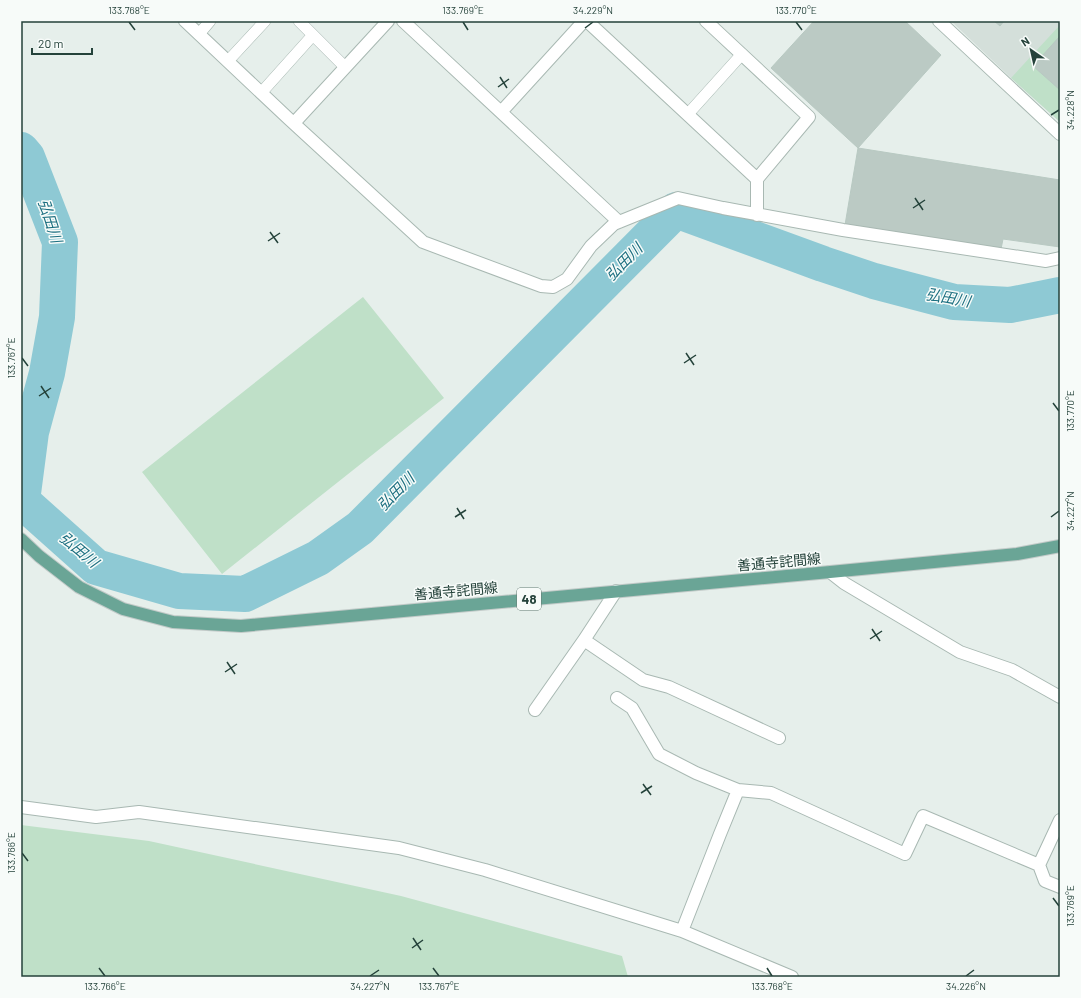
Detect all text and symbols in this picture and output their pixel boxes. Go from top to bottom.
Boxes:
text: 133.768°E [108,4,150,16]
text: 133.769°E [442,4,484,16]
text: 34.229°N [573,4,613,16]
text: 133.770°E [775,4,817,16]
scale bar [32,30,92,56]
north arrow [1011,30,1051,70]
text: N [1018,34,1032,49]
text: 20 m [38,36,64,50]
text: 34.228°N [1064,90,1076,130]
water label: 弘田川 [35,197,67,247]
water label: 弘田川 [601,238,647,284]
water label: 弘田川 [924,284,974,310]
text: 133.767°E [5,337,17,379]
text: 133.770°E [1064,390,1076,432]
water label: 弘田川 [373,468,419,514]
text: 34.227°N [1064,491,1076,531]
water label: 弘田川 [57,528,104,572]
street label: 善通寺詫間線 [736,549,822,574]
street label: 善通寺詫間線 [413,578,499,603]
road number: 48 [517,588,541,610]
text: 133.766°E [5,832,17,874]
text: 133.769°E [1064,885,1076,927]
text: 133.766°E [84,980,126,992]
text: 34.227°N [350,980,390,992]
text: 133.767°E [418,980,460,992]
text: 133.768°E [751,980,793,992]
text: 34.226°N [946,980,986,992]

